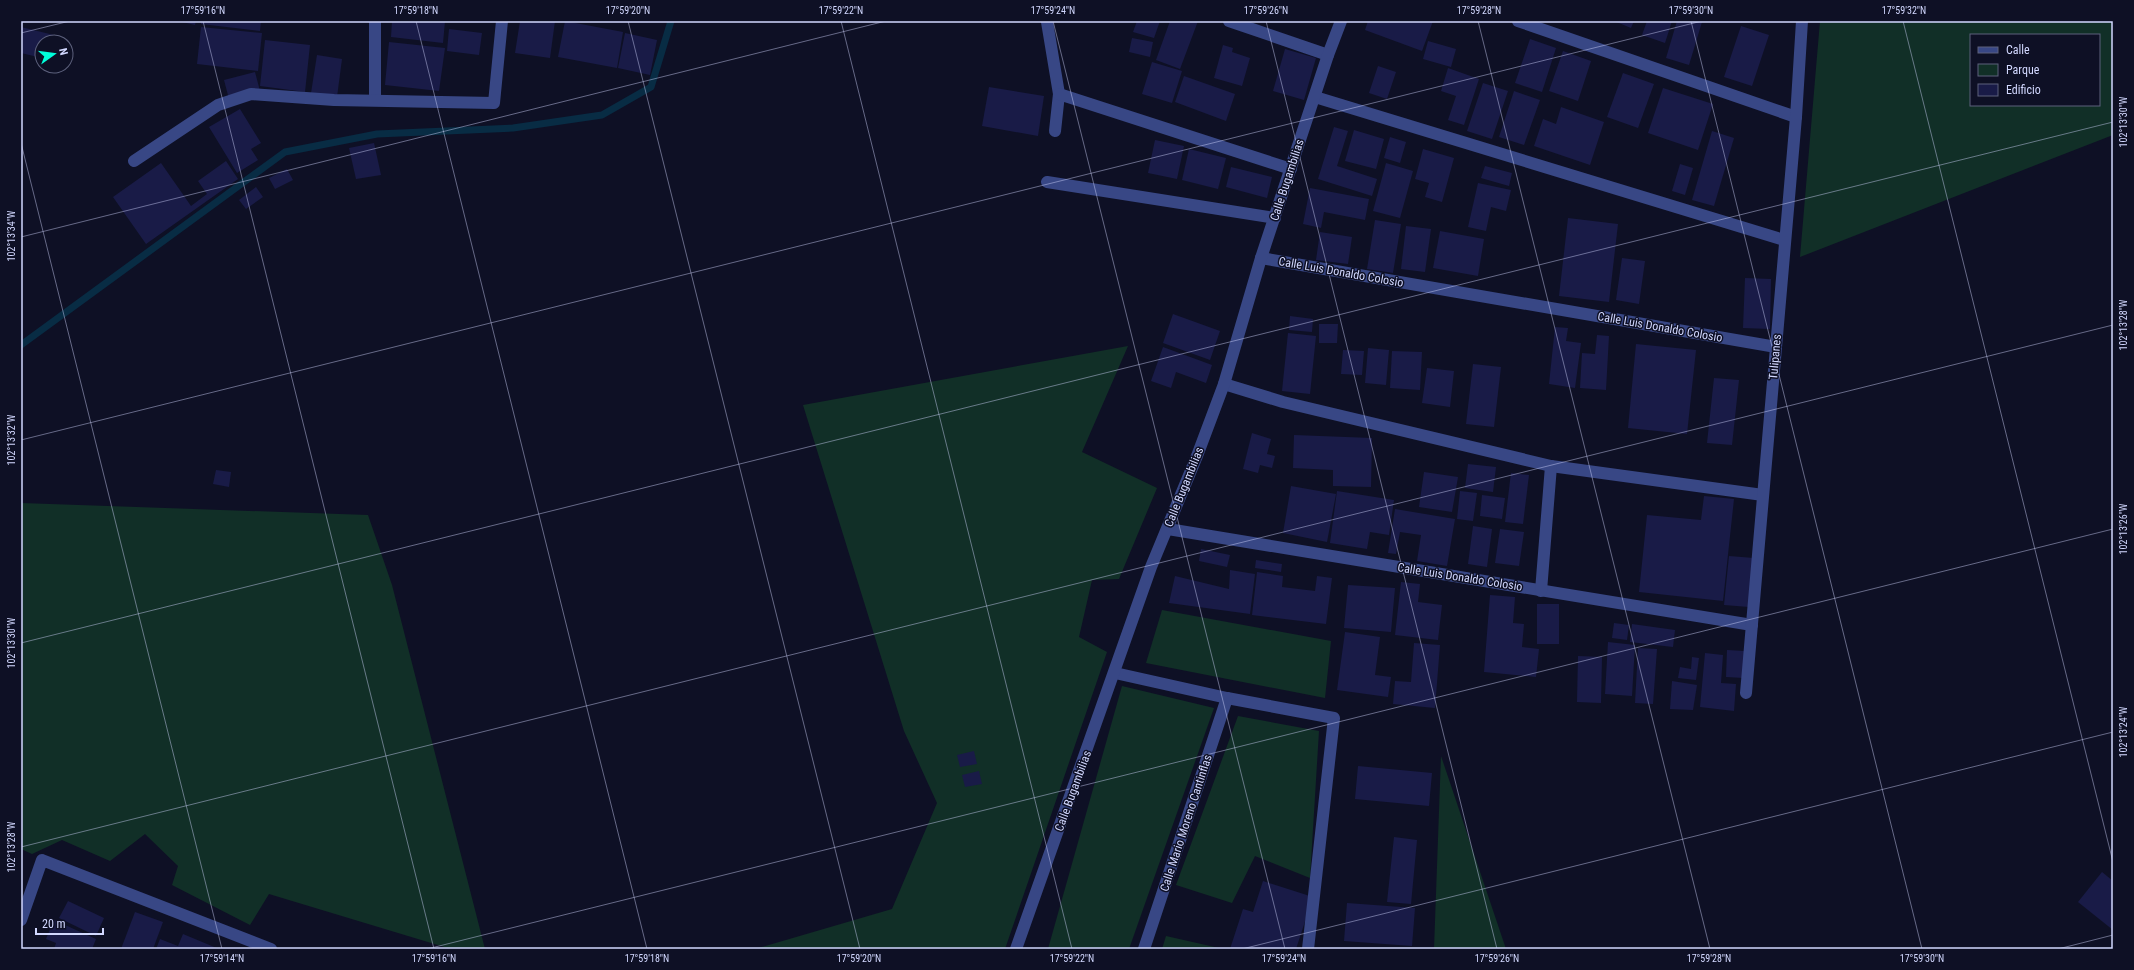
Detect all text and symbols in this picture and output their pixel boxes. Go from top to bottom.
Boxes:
text: 17°59'16"N [181,5,225,16]
text: 17°59'18"N [394,5,438,16]
text: 17°59'20"N [606,5,650,16]
text: 17°59'22"N [819,5,863,16]
text: 17°59'24"N [1031,5,1075,16]
text: 17°59'26"N [1244,5,1288,16]
text: 17°59'28"N [1457,5,1501,16]
text: 17°59'30"N [1669,5,1713,16]
text: 17°59'32"N [1882,5,1926,16]
north arrow [34,34,74,74]
legend [1970,34,2100,106]
text: Calle [2006,43,2030,57]
text: N [56,47,70,57]
text: Parque [2006,63,2040,77]
text: Edificio [2006,83,2041,97]
text: 102°13'30"W [2118,96,2129,147]
street label: Calle Bugambilias [1267,137,1307,223]
text: 102°13'34"W [6,210,17,261]
street label: Calle Luis Donaldo Colosio [1278,254,1404,290]
text: 102°13'28"W [2118,299,2129,350]
street label: Calle Luis Donaldo Colosio [1597,309,1723,345]
street label: Tulipanes [1766,334,1784,380]
text: 102°13'32"W [6,414,17,465]
street label: Calle Bugambilias [1162,445,1206,529]
text: 102°13'26"W [2118,503,2129,554]
street label: Calle Luis Donaldo Colosio [1396,560,1524,594]
text: 102°13'30"W [6,617,17,668]
text: 102°13'24"W [2118,706,2129,757]
street label: Calle Bugambilias [1052,749,1094,833]
street label: Calle Mario Moreno Cantinflas [1157,753,1215,893]
text: 102°13'28"W [6,821,17,872]
scale bar [36,910,103,936]
text: 20 m [42,917,66,931]
text: 17°59'14"N [200,953,244,964]
text: 17°59'16"N [412,953,456,964]
text: 17°59'18"N [625,953,669,964]
text: 17°59'20"N [837,953,881,964]
text: 17°59'22"N [1050,953,1094,964]
text: 17°59'24"N [1262,953,1306,964]
text: 17°59'26"N [1475,953,1519,964]
text: 17°59'28"N [1687,953,1731,964]
text: 17°59'30"N [1900,953,1944,964]

